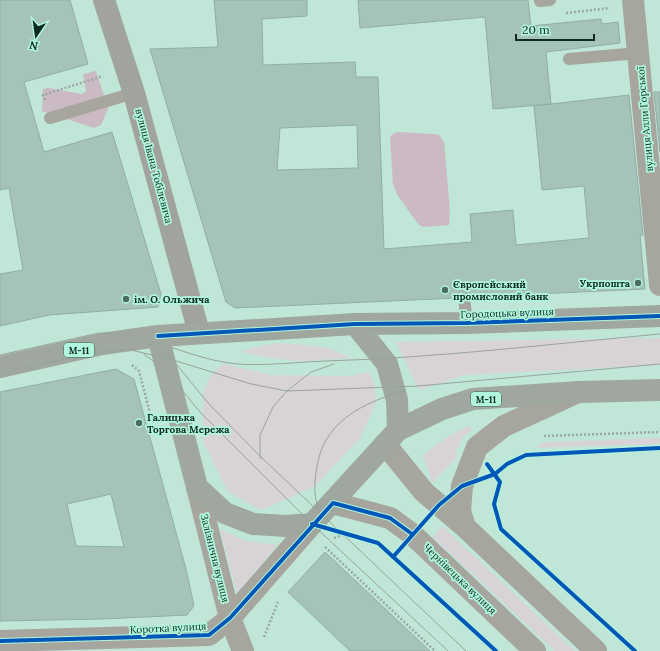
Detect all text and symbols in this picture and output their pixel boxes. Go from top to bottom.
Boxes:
north arrow [16,16,56,56]
scale bar [516,16,594,42]
text: 20 m [522,22,550,37]
text: N [28,38,39,54]
street label: вулиця Алли Горської [634,66,656,172]
street label: вулиця Івана Тобілевича [132,107,176,225]
place label: Укрпошта [580,277,631,290]
place label: Європейський промисловий банк [453,278,549,303]
marker: Укрпошта [633,278,643,288]
marker: Європейський промисловий банк [440,285,450,295]
place label: ім. О. Ольжича [134,293,210,306]
marker: ім. О. Ольжича [121,294,131,304]
street label: Городоцька вулиця [460,305,554,321]
road number: М-11 [64,343,94,357]
road number: М-11 [471,392,501,406]
place label: Галицька Торгова Мережа [147,411,230,436]
marker: Галицька Торгова Мережа [134,418,144,428]
street label: Залізнична вулиця [198,512,232,604]
street label: Чернівецька вулиця [421,541,499,617]
street label: Коротка вулиця [129,620,207,636]

